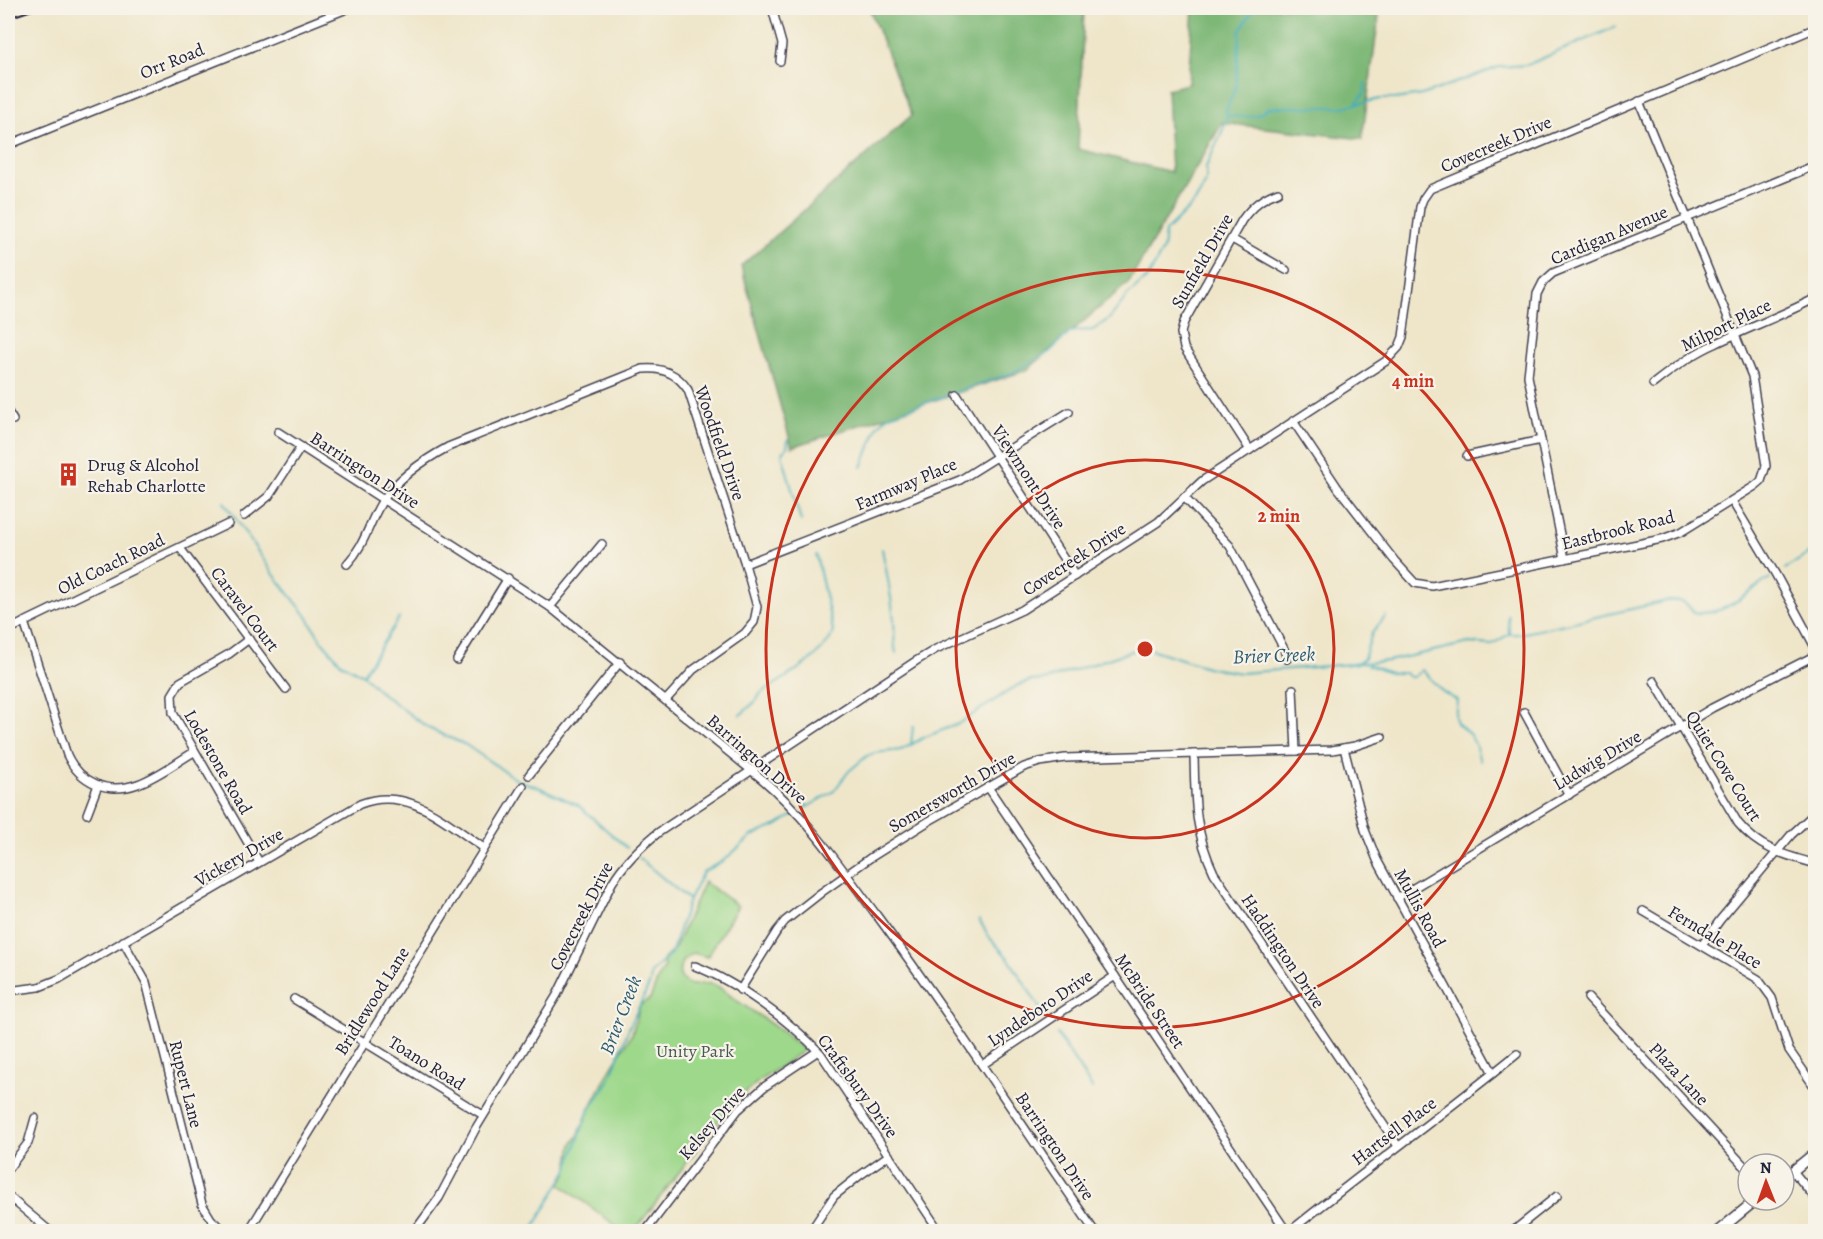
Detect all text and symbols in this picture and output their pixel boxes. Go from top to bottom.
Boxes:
street label: Orr Road [136,37,208,85]
street label: Covecreek Drive [1437,110,1555,178]
street label: Cardigan Avenue [1547,199,1671,271]
street label: Sunfield Drive [1165,209,1239,313]
street label: Milport Place [1677,293,1775,357]
text: 4 min [1392,369,1434,393]
street label: Woodfield Drive [689,382,751,503]
street label: Viewmont Drive [986,419,1072,534]
street label: Barrington Drive [306,426,424,514]
street label: Farmway Place [851,452,961,516]
place label: Drug & Alcohol Rehab Charlotte [87,453,206,498]
building icon: Drug & Alcohol Rehab Charlotte [56,462,82,488]
text: 2 min [1258,504,1300,528]
street label: Eastbrook Road [1559,504,1677,556]
street label: Covecreek Drive [1018,517,1130,601]
street label: Old Coach Road [53,528,169,600]
street label: Caravel Court [205,562,285,656]
centre of rings [1135,639,1155,659]
water label: Brier Creek [1232,641,1316,670]
street label: Lodestone Road [178,705,258,819]
street label: Quiet Cove Court [1680,706,1768,826]
street label: Barrington Drive [702,709,812,809]
street label: Ludwig Drive [1548,724,1646,796]
street label: Somersworth Drive [884,746,1020,838]
street label: Vickery Drive [189,822,288,893]
street label: Covecreek Drive [543,858,619,974]
street label: Mullis Road [1388,864,1452,952]
street label: Haddington Drive [1236,889,1330,1013]
street label: Ferndale Place [1664,900,1766,974]
street label: Bridlewood Lane [329,942,415,1060]
street label: McBride Street [1109,949,1191,1053]
street label: Lyndeboro Drive [983,964,1097,1052]
water label: Brier Creek [593,972,648,1059]
street label: Craftsbury Drive [812,1029,904,1143]
street label: Toano Road [384,1030,470,1096]
street label: Plaza Lane [1643,1037,1715,1111]
street label: Rupert Lane [164,1038,208,1130]
park label: Unity Park [656,1039,734,1063]
street label: Kelsey Drive [673,1081,751,1165]
street label: Barrington Drive [1010,1087,1100,1205]
street label: Hartsell Place [1347,1091,1441,1171]
north arrow [1736,1152,1796,1212]
text: N [1760,1157,1772,1179]

